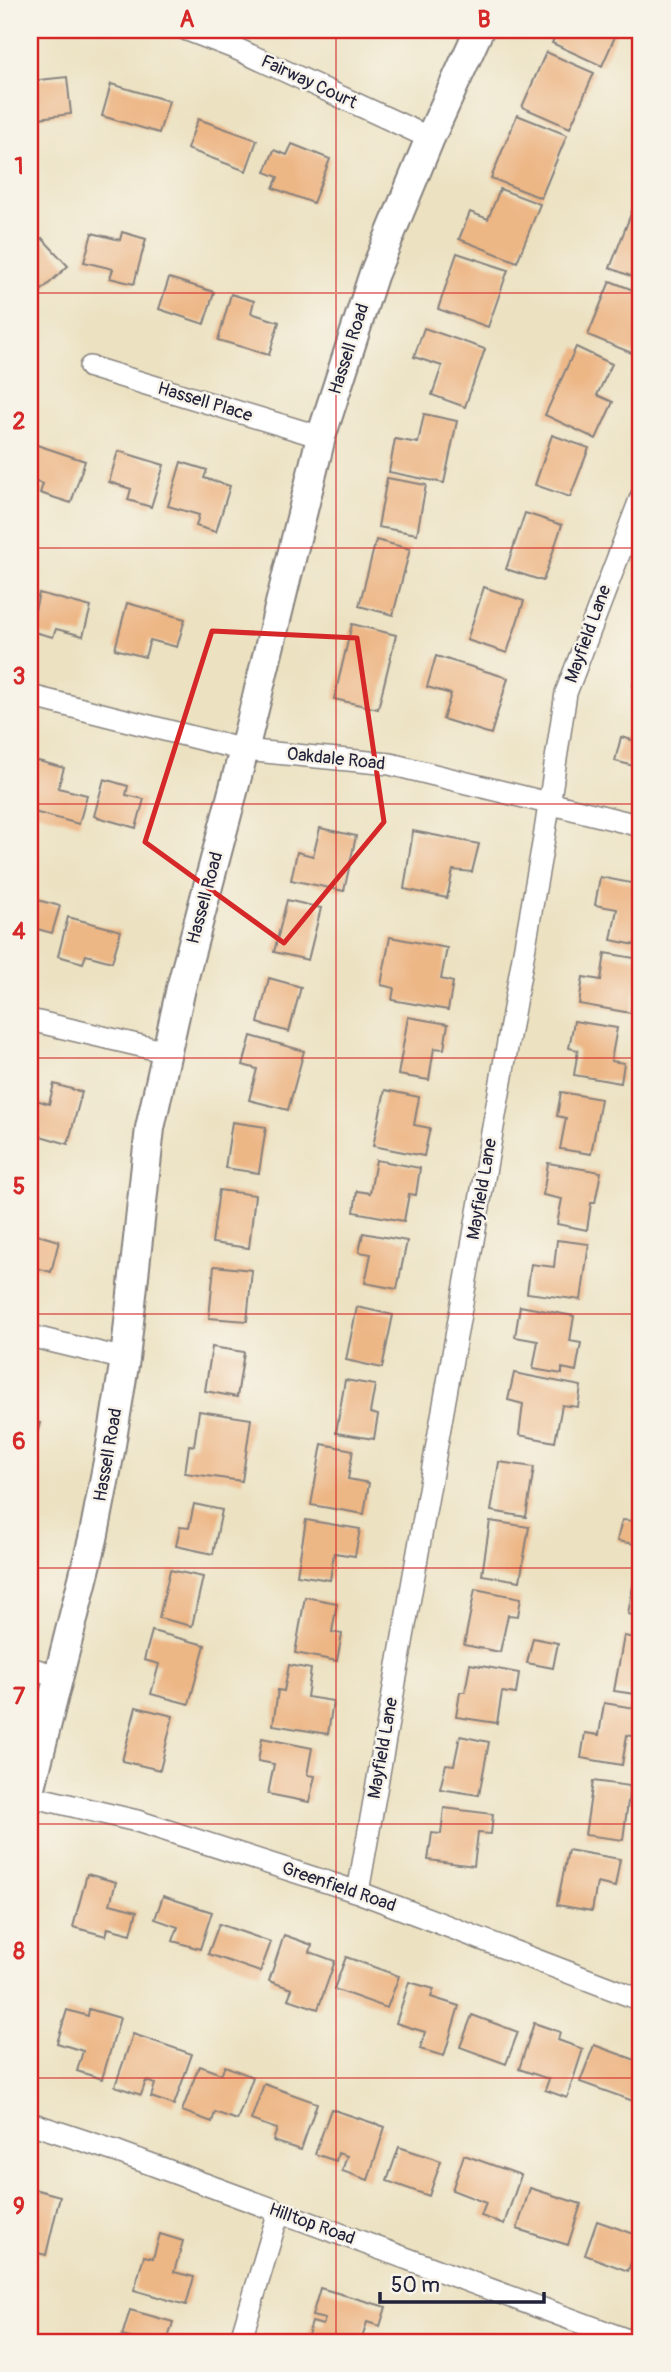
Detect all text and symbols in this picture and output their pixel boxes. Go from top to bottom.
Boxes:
text: A [180,5,195,34]
text: B [477,5,491,34]
street label: Fairway Court [257,50,361,115]
text: 1 [15,152,24,181]
street label: Hassell Road [323,301,375,397]
street label: Hassell Place [155,377,255,427]
text: 2 [13,407,26,436]
street label: Mayfield Lane [560,582,616,686]
text: 3 [13,662,25,691]
street label: Oakdale Road [286,742,386,776]
street label: Hassell Road [182,849,228,947]
text: 4 [12,917,26,946]
street label: Mayfield Lane [462,1136,502,1241]
text: 5 [13,1172,25,1201]
street label: Hassell Road [88,1406,128,1504]
text: 6 [12,1427,26,1456]
text: 7 [13,1682,26,1711]
street label: Mayfield Lane [363,1695,403,1800]
street label: Greenfield Road [279,1857,399,1917]
text: 8 [13,1937,25,1966]
text: 9 [13,2192,25,2221]
street label: Hilltop Road [266,2198,358,2250]
scale bar [380,2260,545,2304]
text: 50 m [391,2272,440,2299]

